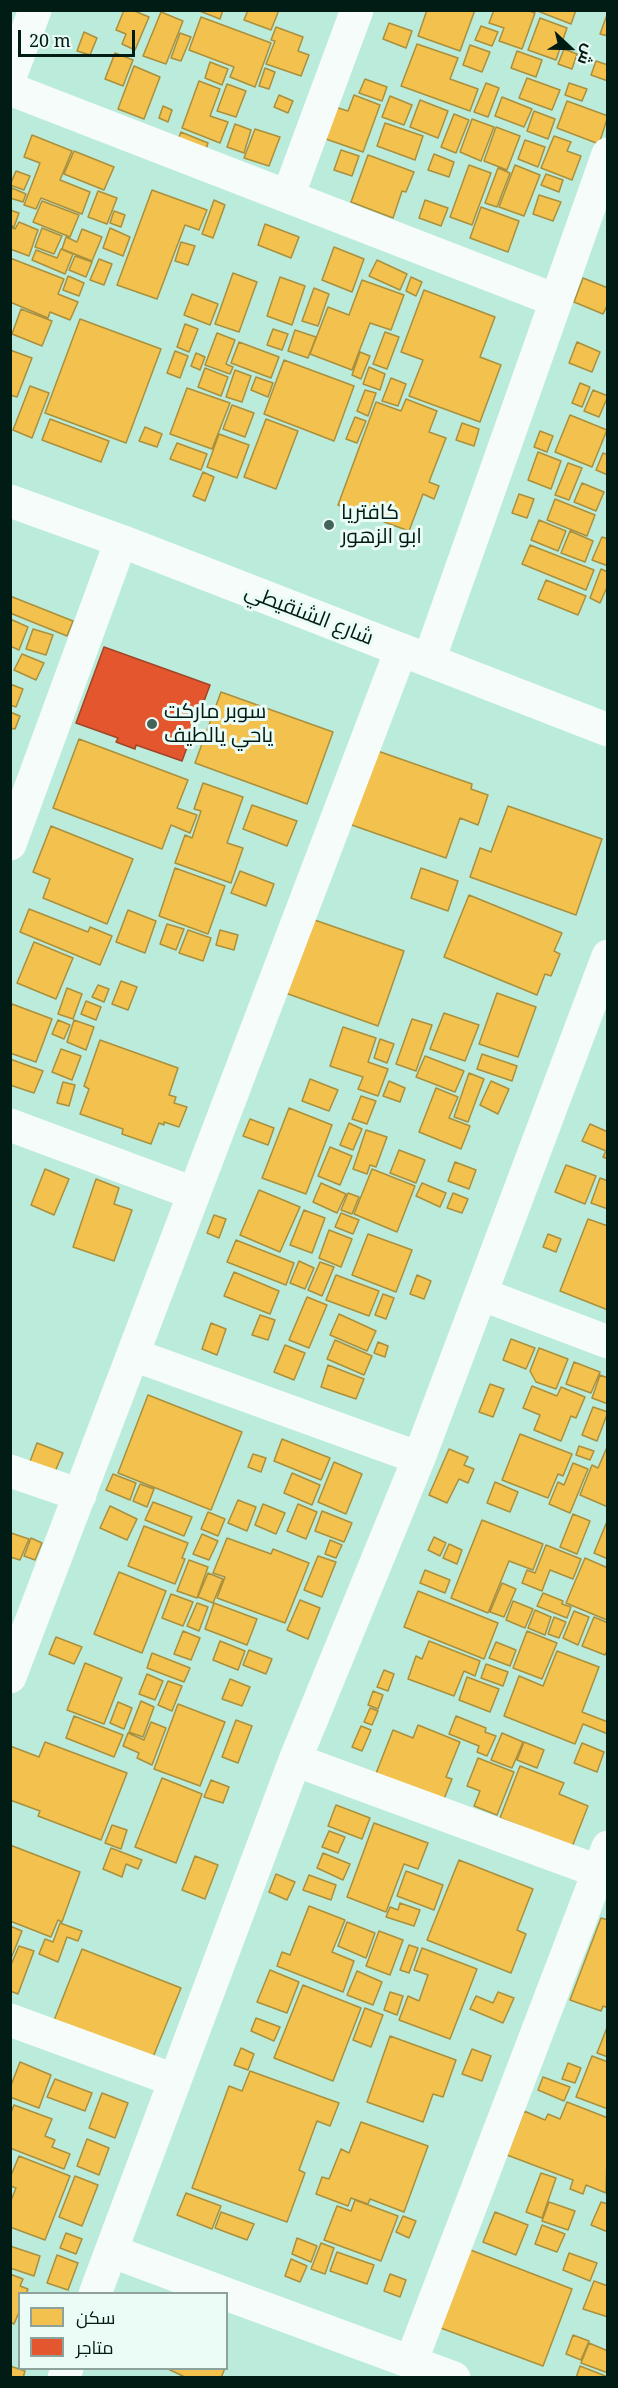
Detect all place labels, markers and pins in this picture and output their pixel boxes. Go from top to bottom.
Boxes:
place label: كافتريا ابو الزهور [341,500,422,550]
marker: كافتريا ابو الزهور [322,518,336,532]
place label: سوبر ماركت ياحي يالطيف [164,699,273,749]
marker: سوبر ماركت ياحي يالطيف [145,717,159,731]

